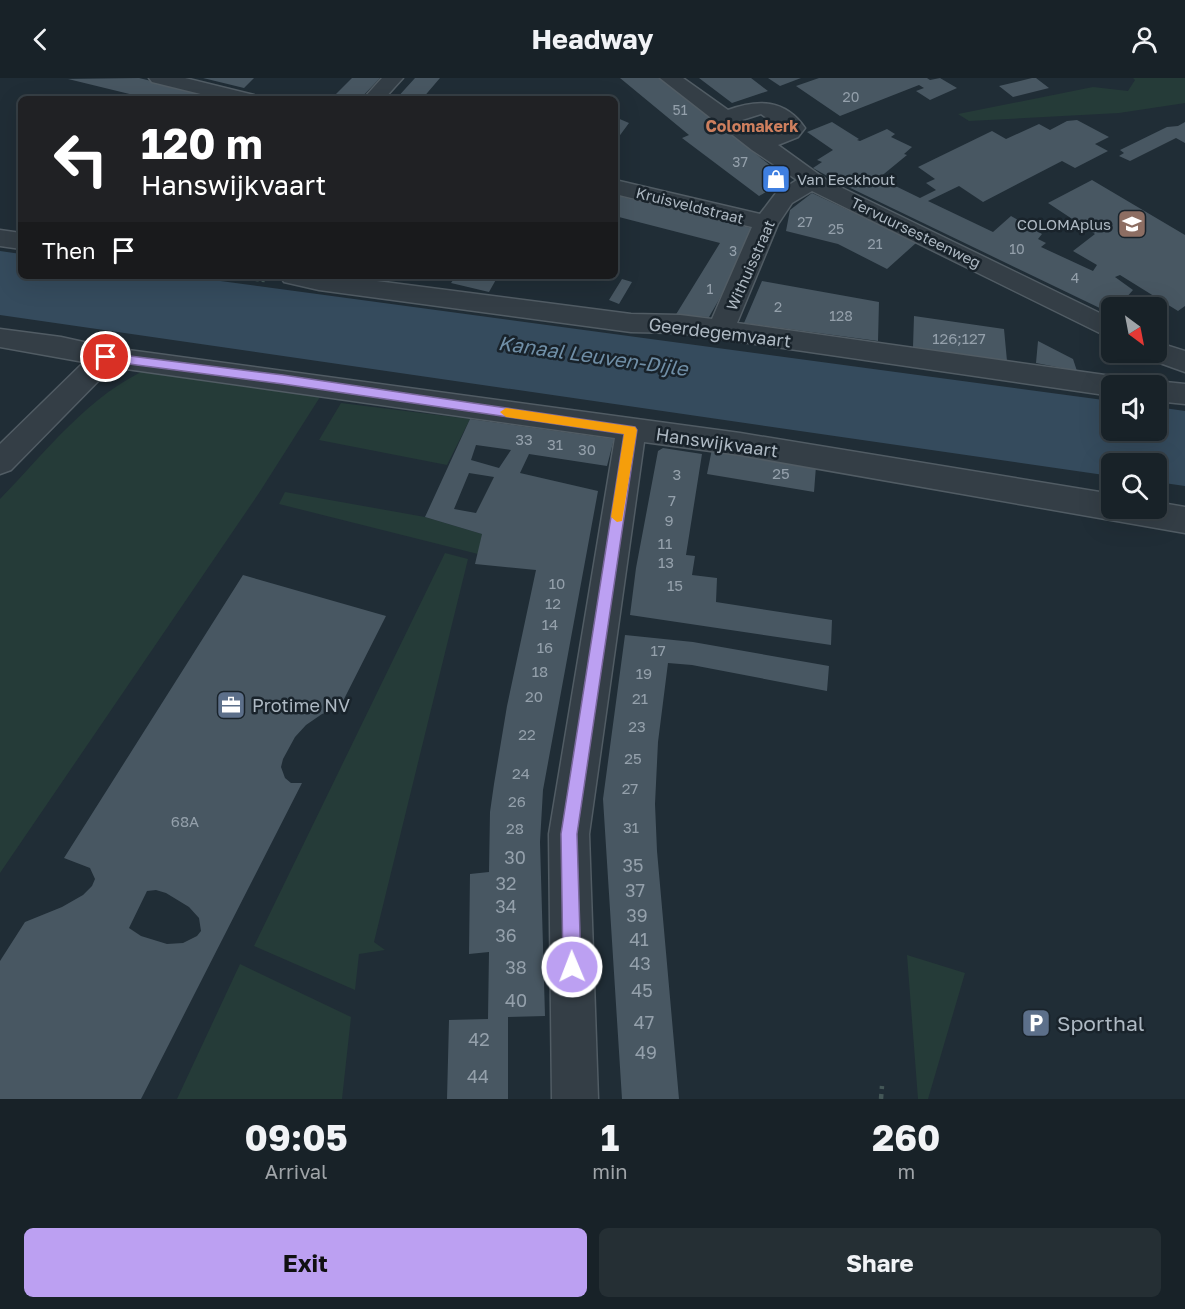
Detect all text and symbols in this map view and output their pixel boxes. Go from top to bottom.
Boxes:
icon: back [24,23,57,56]
text: Headway [532,23,653,55]
icon: person [1128,23,1161,56]
house number: 20 [843,88,859,105]
house number: 51 [673,101,688,118]
district label: Colomakerk [705,116,799,136]
text: 120 m [141,118,263,168]
icon: left [42,120,120,198]
house number: 37 [732,153,748,170]
shop icon: Van Eeckhout [760,163,792,195]
text: Hanswijkvaart [141,169,326,201]
place label: Van Eeckhout [797,170,895,188]
street label: Kruisveldstraat [634,183,746,227]
street label: Tervuursesteenweg [848,193,984,271]
school or university icon: COLOMAplus [1116,208,1148,240]
house number: 27 [797,213,813,230]
place label: COLOMAplus [1017,215,1111,233]
street label: Withuisstraat [722,217,778,313]
house number: 25 [828,220,844,237]
icon: arrive [107,234,140,267]
house number: 21 [868,235,883,252]
text: Then [42,237,95,264]
house number: 10 [1009,240,1025,257]
house number: 3 [729,242,737,259]
house number: 4 [1071,269,1079,286]
house number: 1 [707,280,714,297]
north arrow [1101,297,1167,363]
map controls [1101,297,1167,519]
house number: 2 [774,298,782,315]
house number: 128 [829,307,853,324]
street label: Geerdegemvaart [647,312,793,352]
house number: 126;127 [932,329,986,347]
water label: Kanaal Leuven-Dijle [497,330,691,381]
pin [80,331,131,382]
icon: arrive [89,340,122,373]
button: sound [1101,375,1167,441]
street label: Hanswijkvaart [654,423,780,461]
house number: 33 [515,430,533,448]
house number: 31 [547,435,563,453]
house number: 30 [578,440,596,458]
button: search [1101,453,1167,519]
house number: 25 [772,464,790,482]
house number: 3 [673,465,681,483]
house number: 7 [668,491,676,509]
house number: 9 [664,511,674,529]
house number: 11 [658,534,672,552]
house number: 13 [658,553,674,571]
house number: 10 [549,574,565,592]
house number: 15 [667,576,683,594]
house number: 12 [545,594,561,612]
house number: 14 [542,615,558,633]
house number: 16 [537,638,553,656]
house number: 17 [650,641,666,659]
house number: 18 [532,662,548,680]
house number: 19 [636,664,652,682]
house number: 20 [525,687,543,705]
office icon: Protime NV [215,689,247,721]
house number: 21 [632,689,648,707]
place label: Protime NV [252,694,350,716]
house number: 23 [628,717,646,735]
house number: 22 [518,725,536,743]
house number: 25 [624,749,642,767]
house number: 24 [512,764,530,782]
house number: 27 [622,779,638,797]
house number: 26 [508,792,526,810]
house number: 68A [171,812,199,830]
house number: 31 [623,818,639,836]
house number: 28 [506,819,524,837]
house number: 30 [504,846,526,868]
house number: 35 [623,854,643,876]
house number: 32 [496,872,516,894]
house number: 37 [625,879,645,901]
house number: 34 [495,895,517,917]
house number: 39 [626,904,648,926]
house number: 36 [495,924,517,946]
house number: 41 [629,928,649,950]
position arrow [540,935,604,999]
house number: 43 [629,952,651,974]
house number: 38 [505,956,527,978]
house number: 45 [631,979,653,1001]
house number: 40 [505,989,527,1011]
parking icon: Sporthal [1020,1007,1052,1039]
place label: Sporthal [1057,1010,1144,1036]
house number: 47 [634,1011,654,1033]
house number: 42 [468,1028,490,1050]
house number: 49 [635,1041,657,1063]
house number: 44 [467,1065,489,1087]
text: 09:05 [245,1116,348,1159]
text: 1 [601,1116,619,1159]
text: 260 [872,1116,940,1159]
text: Arrival [265,1159,327,1183]
text: min [592,1159,628,1183]
text: m [897,1159,915,1183]
button: Exit [24,1228,587,1297]
button: Share [599,1228,1161,1297]

